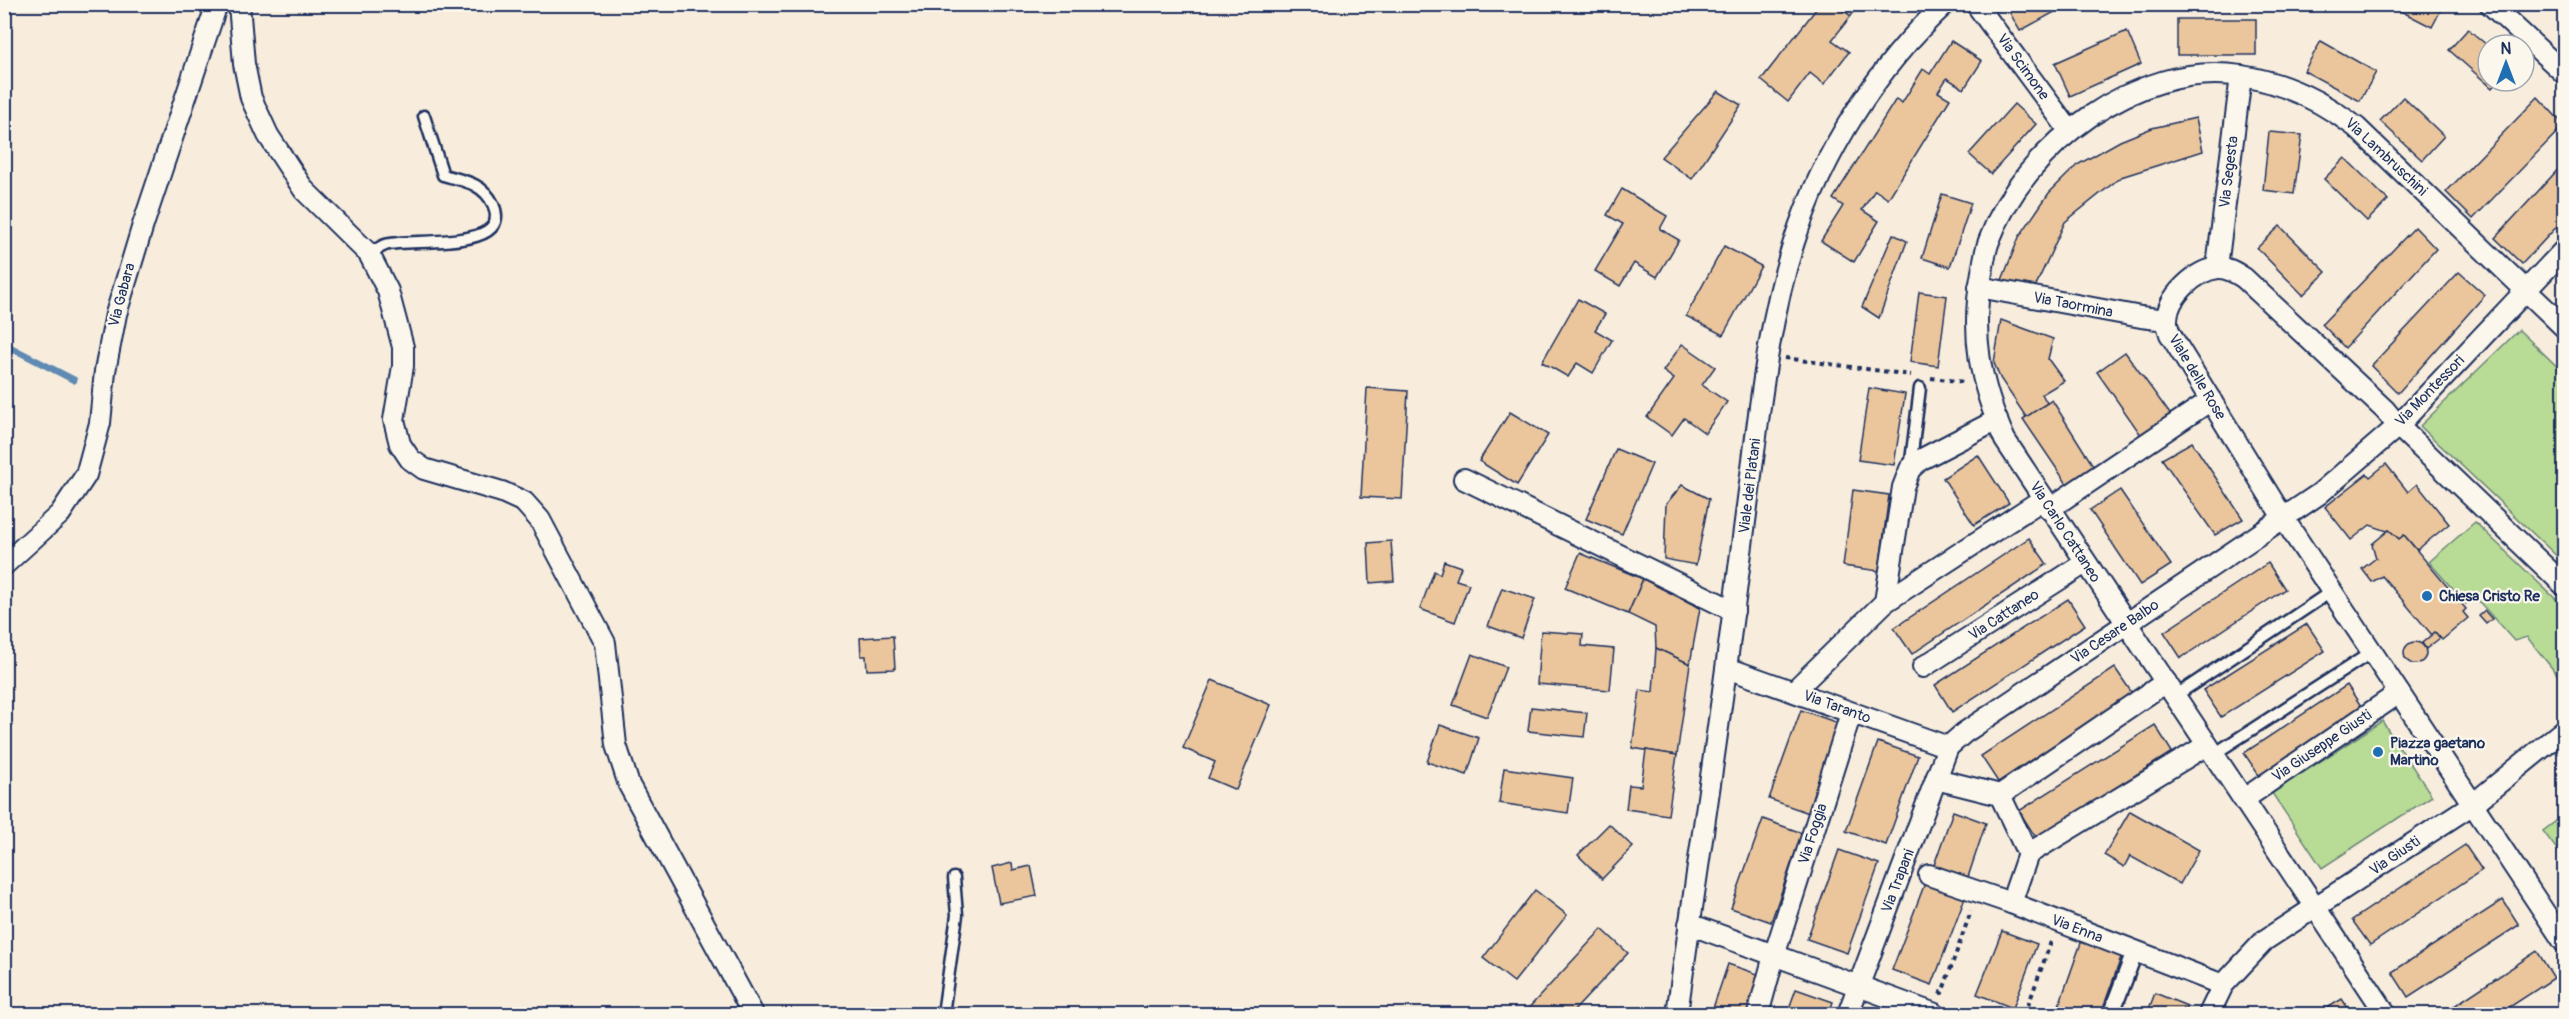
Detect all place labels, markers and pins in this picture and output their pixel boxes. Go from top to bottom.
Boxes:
place label: Chiesa Cristo Re [2439,587,2540,606]
marker: Chiesa Cristo Re [2420,589,2434,603]
place label: Piazza gaetano Martino [2390,734,2485,770]
marker: Piazza gaetano Martino [2371,745,2385,759]

